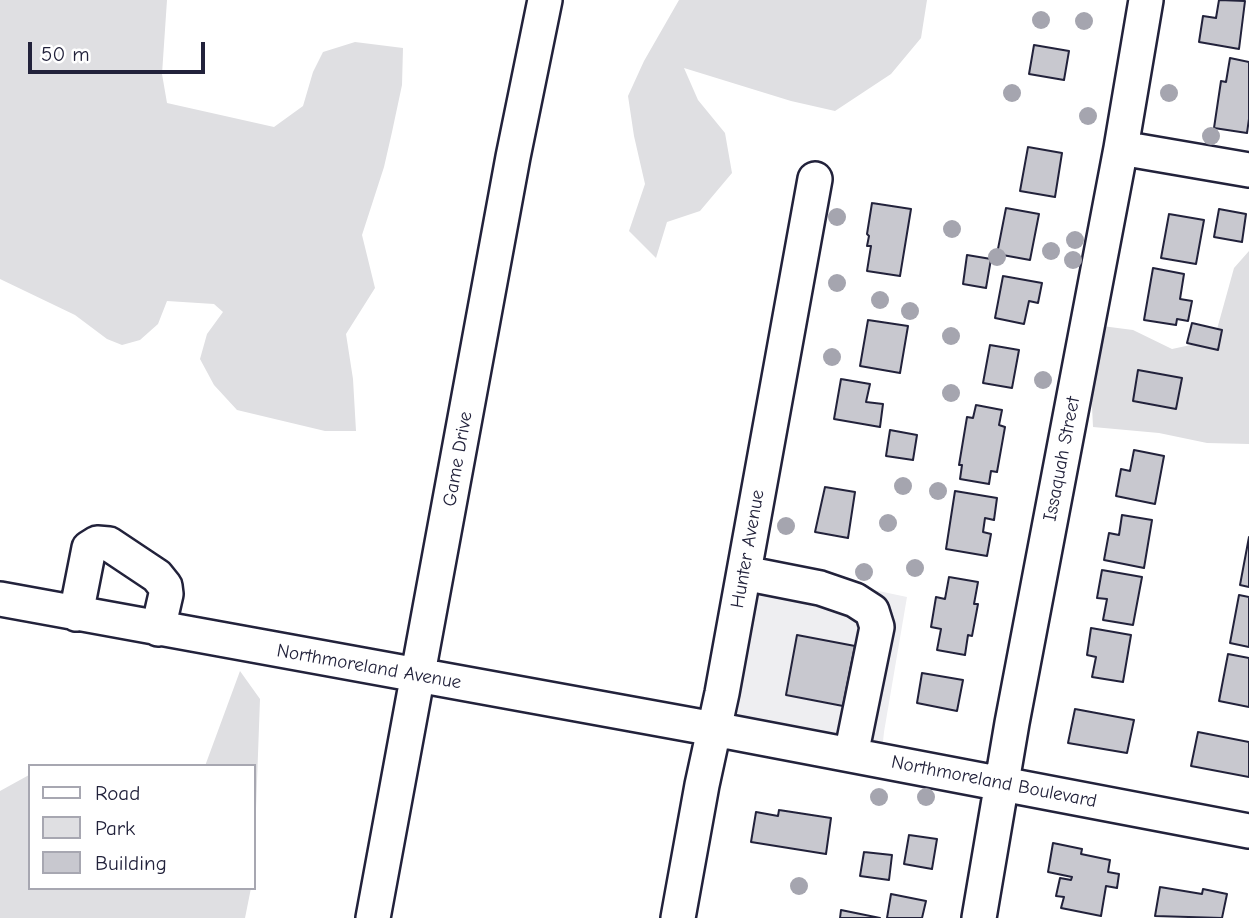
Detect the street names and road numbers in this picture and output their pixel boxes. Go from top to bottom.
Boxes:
street label: Issaquah Street [1039,395,1085,523]
street label: Game Drive [438,410,478,508]
street label: Hunter Avenue [726,488,770,610]
street label: Northmoreland Avenue [275,640,463,694]
street label: Northmoreland Boulevard [889,751,1099,813]

